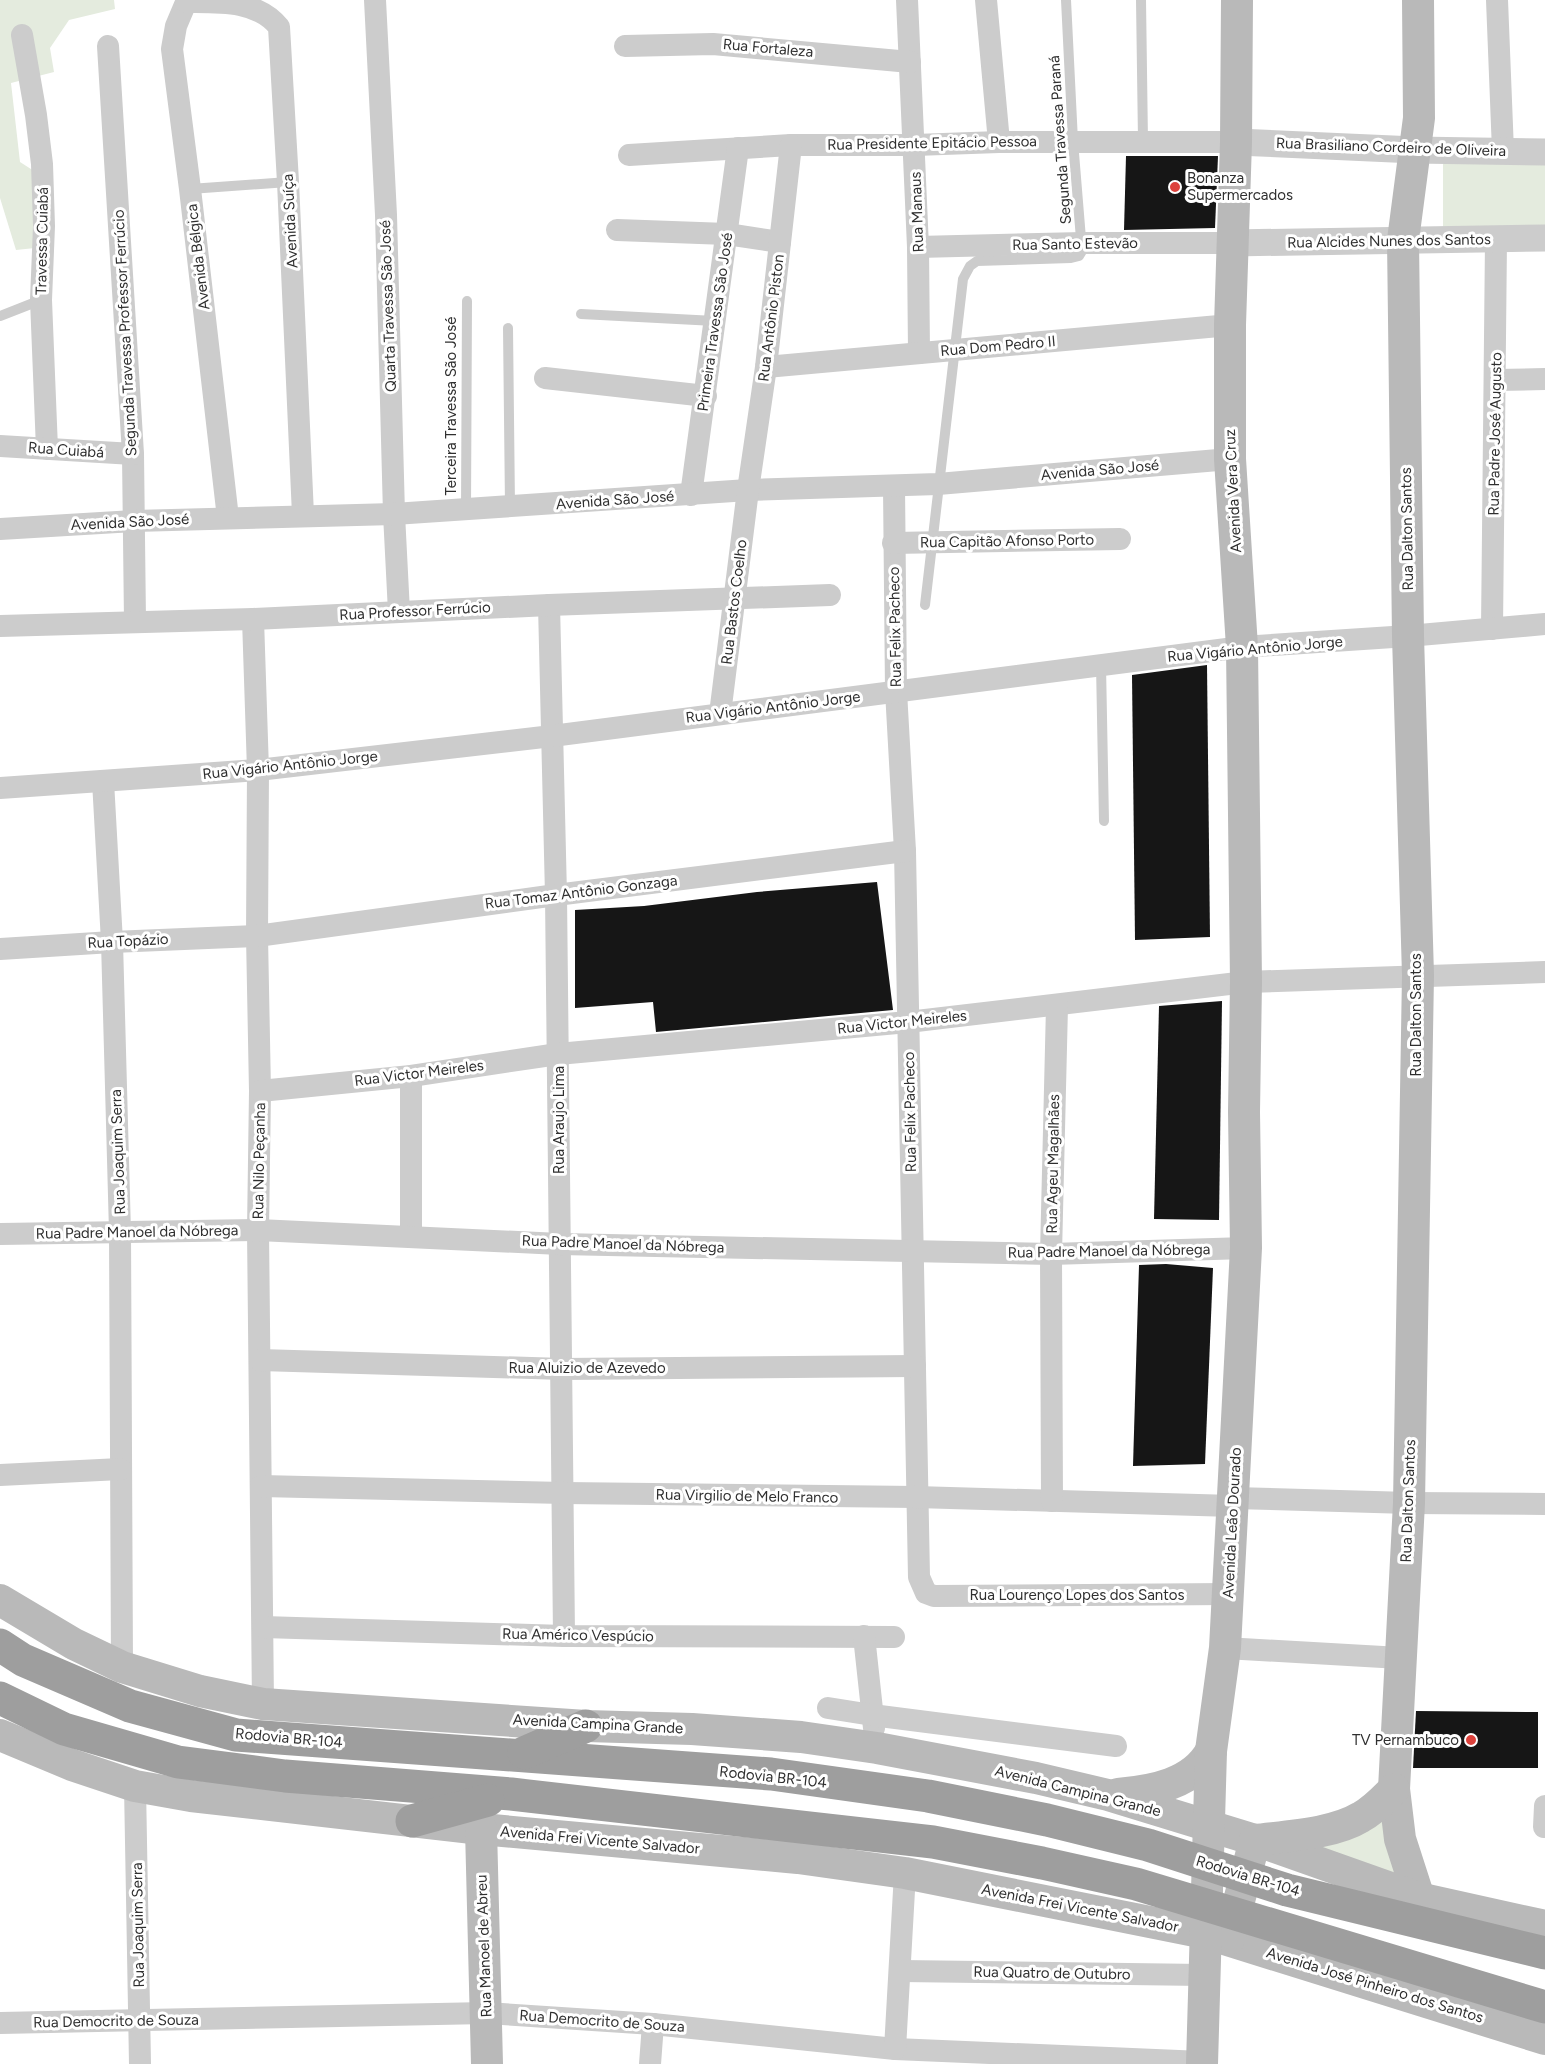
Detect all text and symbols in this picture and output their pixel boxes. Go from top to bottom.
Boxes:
street label: Rua Fortaleza [722,35,814,61]
street label: Segunda Travessa Paraná [1045,55,1075,225]
street label: Rua Presidente Epitácio Pessoa [827,132,1037,154]
street label: Rua Brasiliano Cordeiro de Oliveira [1276,134,1506,160]
place label: Bonanza Supermercados [1187,169,1293,204]
street label: Rua Manaus [907,171,927,253]
street label: Avenida Suíça [279,173,301,269]
marker: Bonanza Supermercados [1168,180,1182,194]
street label: Travessa Cuiabá [32,187,52,295]
street label: Avenida Bélgica [183,203,213,311]
street label: Segunda Travessa Professor Ferrúcio [110,209,140,457]
street label: Quarta Travessa São José [376,220,400,392]
street label: Rua Alcides Nunes dos Santos [1287,230,1491,252]
street label: Primeira Travessa São José [694,231,736,413]
street label: Rua Santo Estevão [1012,234,1138,254]
street label: Rua Antônio Piston [754,253,788,383]
street label: Terceira Travessa São José [442,316,460,496]
street label: Rua Dom Pedro II [940,332,1056,360]
street label: Rua Padre José Augusto [1485,352,1505,516]
street label: Avenida Vera Cruz [1221,429,1245,553]
street label: Rua Cuiabá [28,438,104,462]
street label: Avenida São José [1040,456,1160,484]
street label: Rua Dalton Santos [1397,467,1417,591]
street label: Avenida São José [555,487,675,513]
street label: Avenida São José [70,510,190,534]
street label: Rua Capitão Afonso Porto [920,530,1095,552]
street label: Rua Bastos Coelho [717,538,751,666]
street label: Rua Felix Pacheco [885,566,905,687]
street label: Rua Professor Ferrúcio [339,598,492,624]
street label: Rua Vigário Antônio Jorge [1167,632,1343,666]
street label: Rua Vigário Antônio Jorge [685,687,861,727]
street label: Rua Vigário Antônio Jorge [202,747,378,783]
street label: Rua Tomaz Antônio Gonzaga [484,871,678,913]
street label: Rua Topázio [87,930,169,952]
street label: Rua Dalton Santos [1407,953,1425,1077]
street label: Rua Victor Meireles [836,1006,968,1038]
street label: Rua Felix Pacheco [900,1051,920,1172]
street label: Rua Victor Meireles [353,1056,485,1090]
street label: Rua Araujo Lima [550,1066,568,1174]
street label: Rua Joaquim Serra [107,1089,129,1215]
street label: Rua Ageu Magalhães [1043,1094,1063,1234]
street label: Rua Nilo Peçanha [249,1102,269,1220]
street label: Rua Padre Manoel da Nóbrega [36,1221,238,1243]
street label: Rua Padre Manoel da Nóbrega [521,1231,725,1257]
street label: Rua Padre Manoel da Nóbrega [1008,1240,1210,1262]
street label: Rua Aluizio de Azevedo [508,1359,666,1377]
street label: Rua Dalton Santos [1397,1439,1419,1563]
street label: Avenida Leão Dourado [1219,1447,1245,1599]
street label: Rua Virgilio de Melo Franco [656,1485,839,1507]
street label: Rua Lourenço Lopes dos Santos [969,1586,1185,1604]
street label: Rua Américo Vespúcio [502,1625,654,1645]
street label: Avenida Campina Grande [512,1711,684,1737]
street label: Rodovia BR-104 [234,1724,344,1752]
place label: TV Pernambuco [1352,1731,1459,1749]
marker: TV Pernambuco [1464,1733,1478,1747]
street label: Rodovia BR-104 [718,1762,828,1792]
street label: Avenida Campina Grande [993,1762,1163,1820]
street label: Avenida Frei Vicente Salvador [499,1822,701,1858]
street label: Rodovia BR-104 [1194,1852,1302,1900]
street label: Rua Joaquim Serra [128,1862,148,1988]
street label: Rua Manoel de Abreu [473,1874,495,2018]
street label: Avenida Frei Vicente Salvador [980,1880,1180,1936]
street label: Avenida José Pinheiro dos Santos [1264,1943,1486,2027]
street label: Rua Quatro de Outubro [973,1963,1131,1983]
street label: Rua Democrito de Souza [519,2006,685,2036]
street label: Rua Democrito de Souza [33,2011,199,2031]

